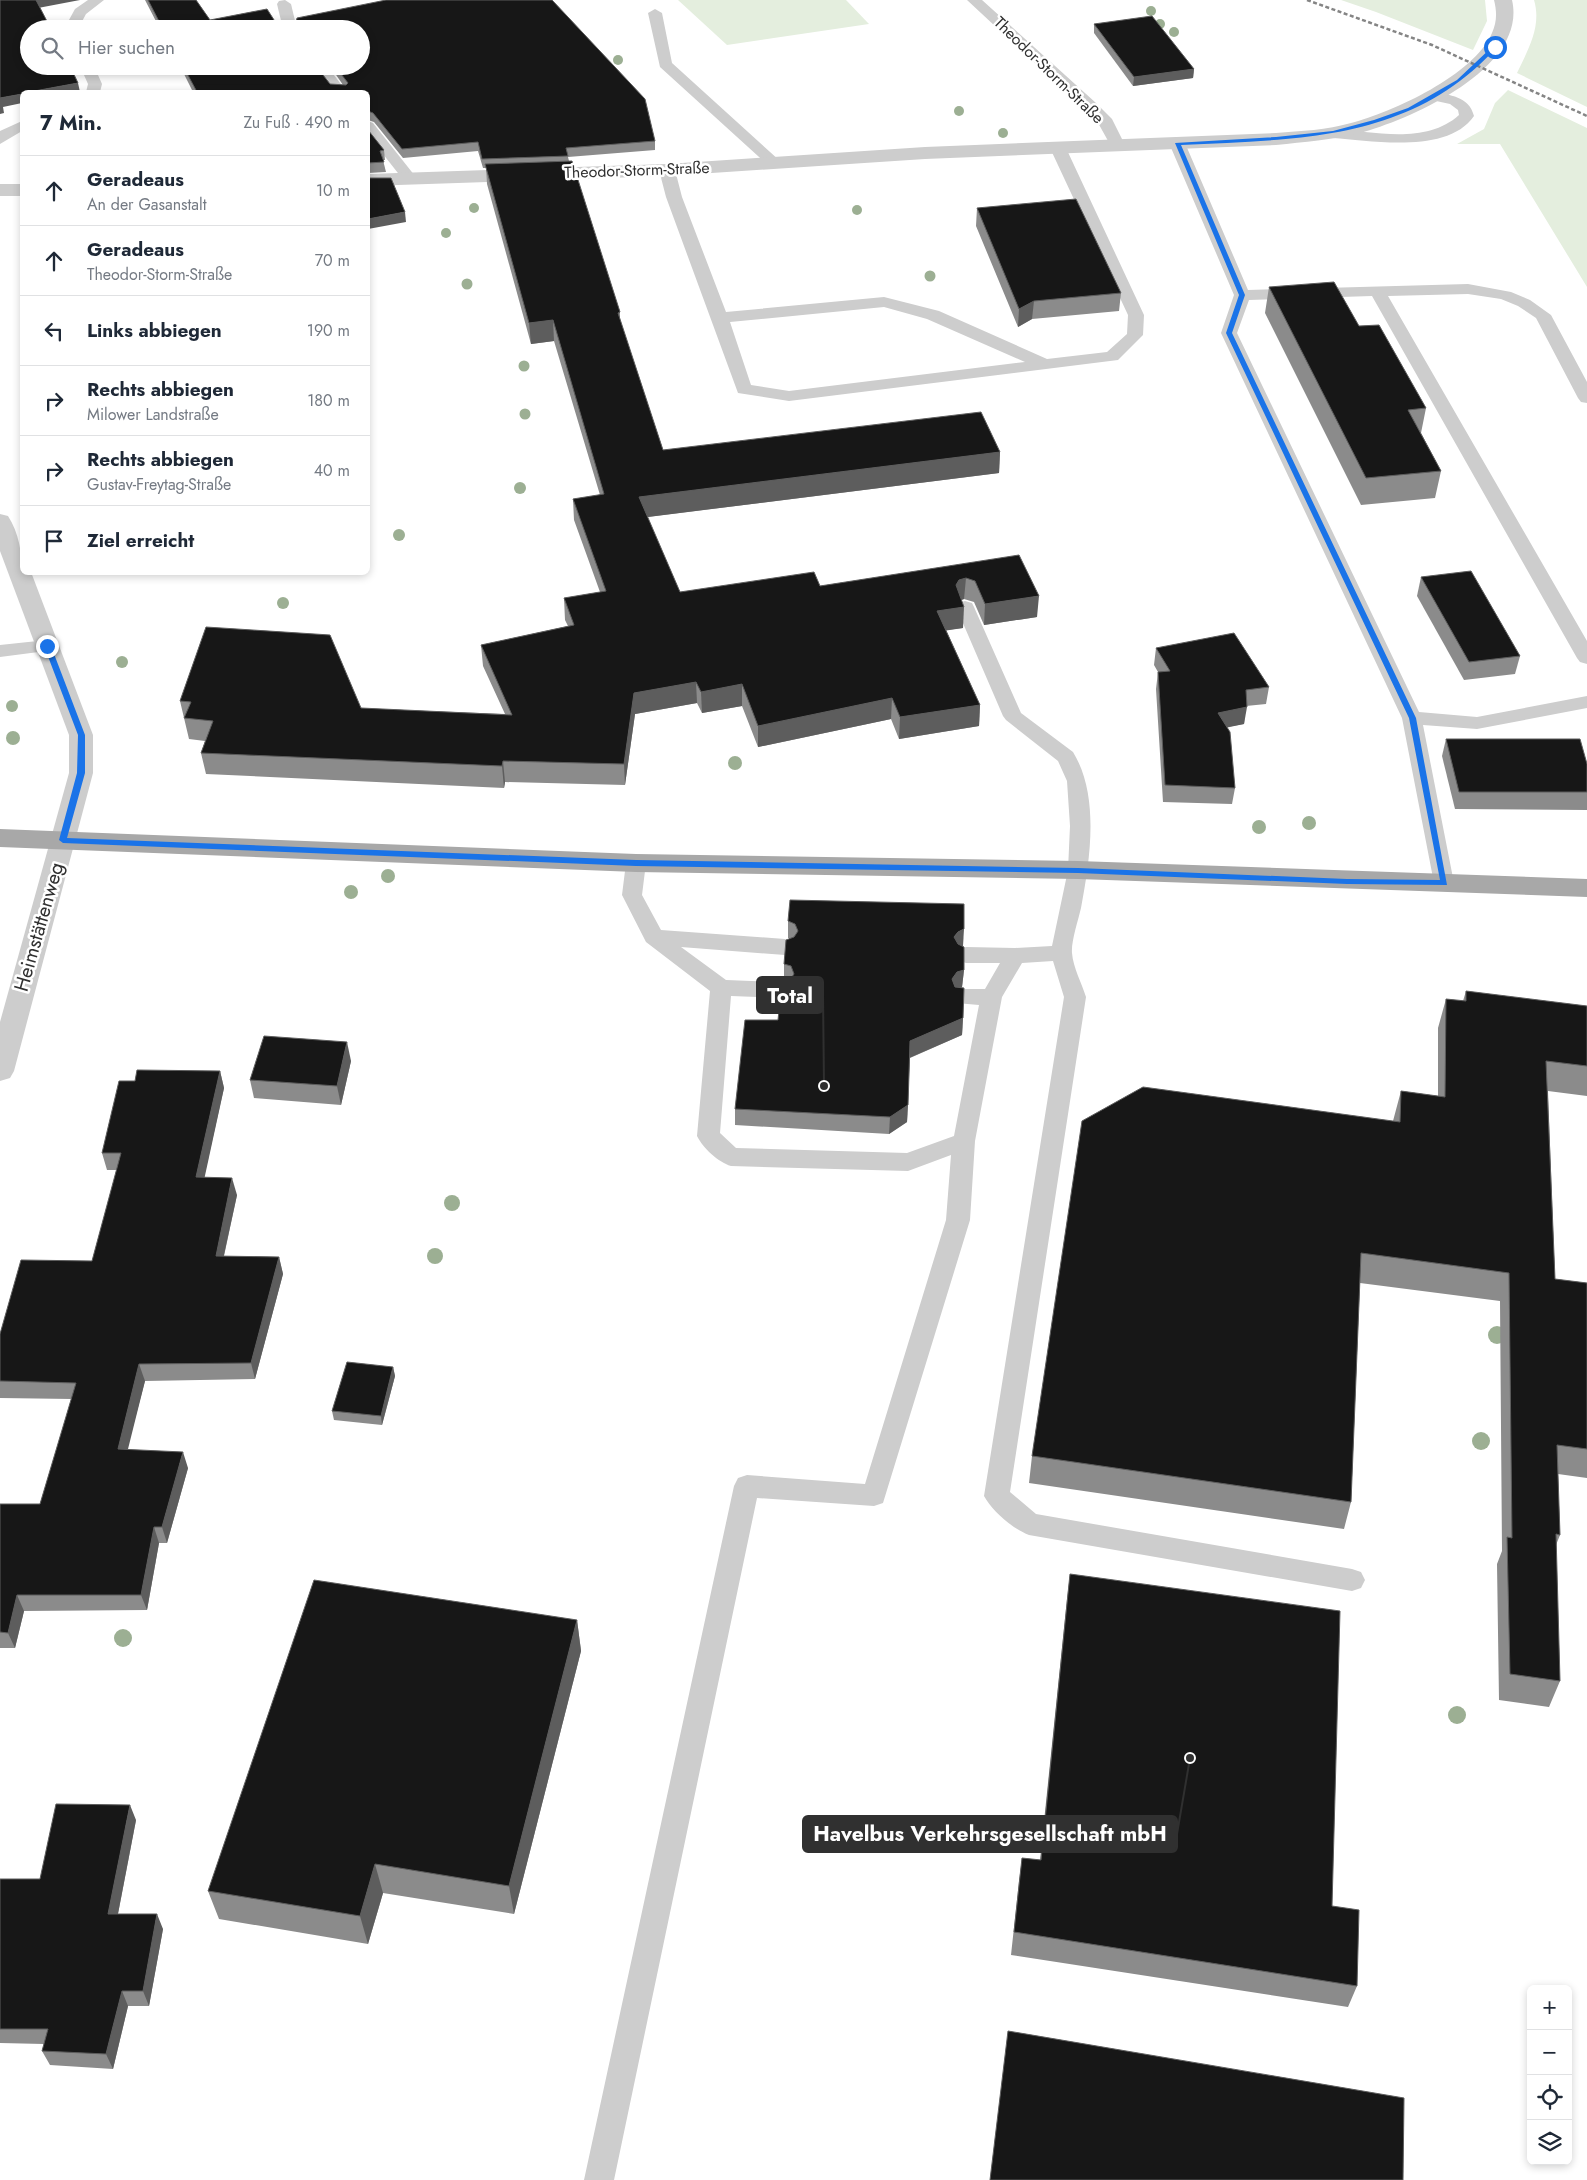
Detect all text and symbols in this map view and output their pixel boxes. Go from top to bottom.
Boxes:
street label: Theodor-Storm-Straße [989,11,1109,129]
search box [20,20,370,75]
icon: search [38,34,66,62]
text: Hier suchen [78,34,175,61]
route start [1484,36,1507,59]
text: 7 Min. [40,108,102,138]
text: Zu Fuß · 490 m [244,111,350,134]
street label: Theodor-Storm-Straße [564,156,710,184]
text: Geradeaus [87,166,184,193]
icon: ahead [40,177,68,205]
text: 10 m [316,179,350,202]
text: An der Gasanstalt [87,193,207,216]
text: Geradeaus [87,236,184,263]
icon: ahead [40,247,68,275]
text: 70 m [315,249,350,272]
text: Theodor-Storm-Straße [87,263,232,286]
icon: left [40,317,68,345]
text: Links abbiegen [87,317,222,344]
text: 190 m [307,319,350,342]
text: Rechts abbiegen [87,376,234,403]
icon: right [40,387,68,415]
text: 180 m [307,389,350,412]
text: Milower Landstraße [87,403,219,426]
text: Rechts abbiegen [87,446,234,473]
icon: right [40,457,68,485]
text: 40 m [314,459,350,482]
text: Gustav-Freytag-Straße [87,473,231,496]
icon: arrive [40,527,68,555]
text: Ziel erreicht [87,527,194,554]
route end [36,635,59,658]
street label: Heimstättenweg [7,859,71,995]
callout: Total [757,977,823,1013]
text: Total [767,981,813,1011]
callout: Havelbus Verkehrsgesellschaft mbH [803,1816,1177,1852]
text: Havelbus Verkehrsgesellschaft mbH [813,1819,1167,1849]
map controls [1527,1985,1572,2165]
button: + [1527,1985,1572,2030]
button: − [1527,2030,1572,2075]
button: locate [1527,2075,1572,2120]
button: layers [1527,2120,1572,2165]

